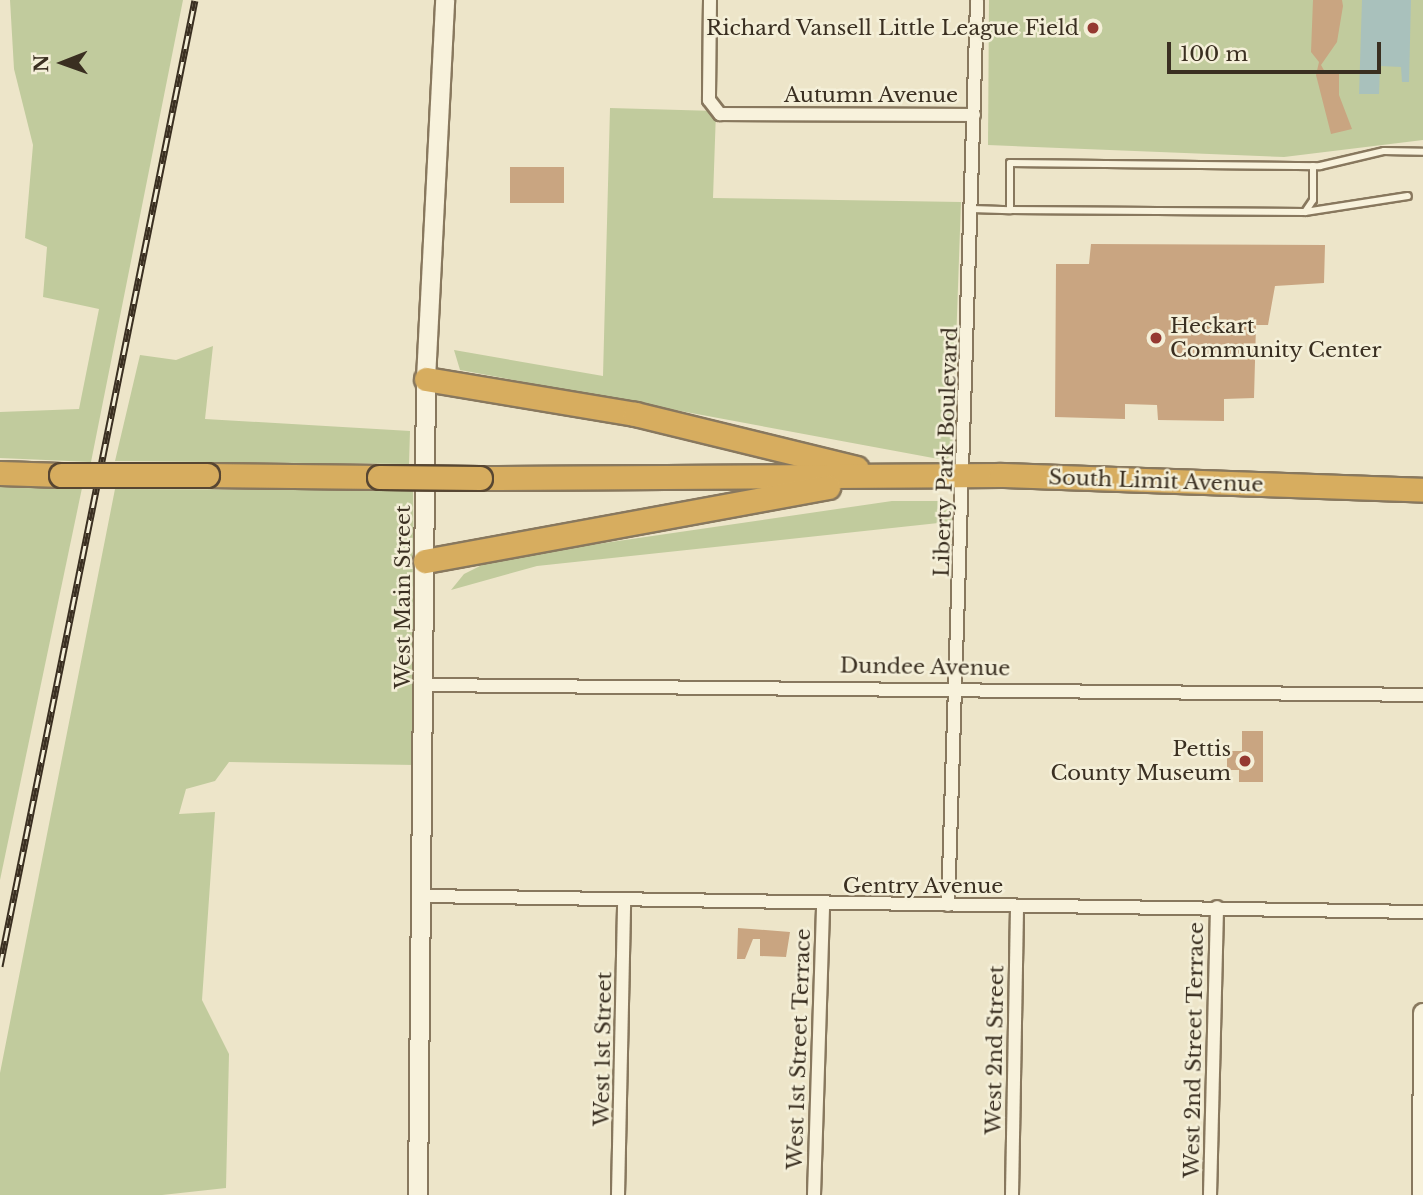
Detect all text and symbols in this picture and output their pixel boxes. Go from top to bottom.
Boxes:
place label: Richard Vansell Little League Field [705,15,1079,41]
marker: Richard Vansell Little League Field [1085,20,1101,36]
north arrow [28,28,98,98]
scale bar [1171,28,1384,72]
text: 100 m [1180,41,1248,67]
text: N [30,54,53,73]
street label: Autumn Avenue [783,82,959,108]
place label: Heckart Community Center [1170,313,1382,363]
street label: Liberty Park Boulevard [929,326,963,578]
marker: Heckart Community Center [1148,330,1164,346]
street label: South Limit Avenue [1048,465,1264,497]
street label: West Main Street [390,505,416,689]
street label: Dundee Avenue [839,653,1011,681]
place label: Pettis County Museum [1050,736,1231,786]
marker: Pettis County Museum [1237,753,1253,769]
street label: Gentry Avenue [842,873,1004,899]
street label: West 2nd Street Terrace [1179,921,1209,1179]
street label: West 1st Street Terrace [782,927,816,1171]
street label: West 2nd Street [981,965,1009,1135]
street label: West 1st Street [589,971,617,1127]

